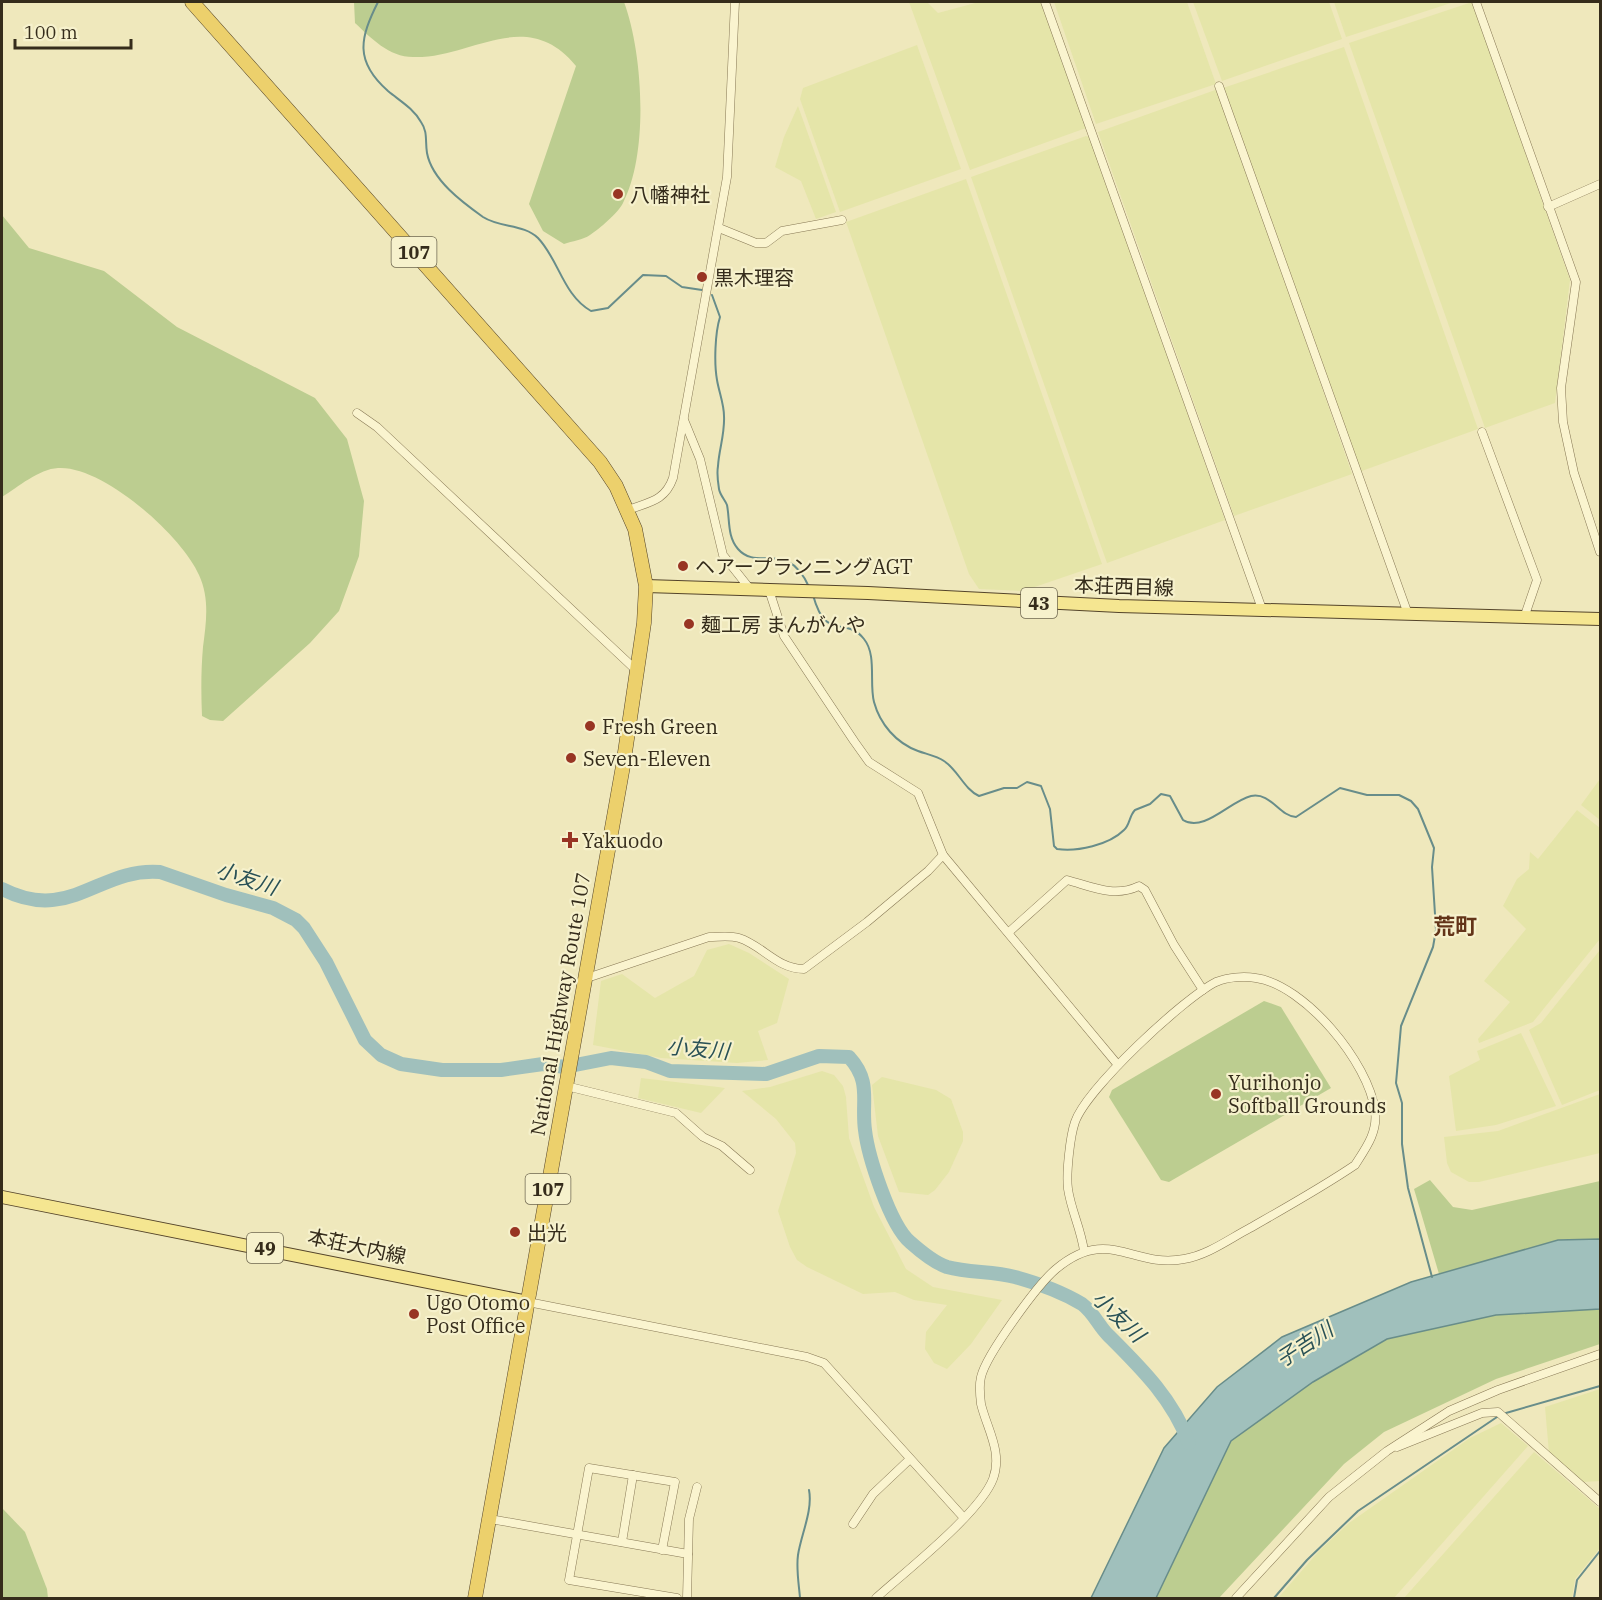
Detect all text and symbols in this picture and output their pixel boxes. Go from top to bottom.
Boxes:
scale bar [15,12,130,50]
text: 100 m [24,21,78,44]
place label: 八幡神社 [630,181,710,208]
marker: 八幡神社 [611,187,625,201]
road number: 107 [392,237,436,267]
place label: 黒木理容 [714,264,794,291]
marker: 黒木理容 [695,270,709,284]
place label: ヘアープランニングAGT [695,553,913,580]
marker: ヘアープランニングAGT [676,559,690,573]
street label: 本荘西目線 [1074,571,1174,601]
road number: 43 [1021,588,1057,618]
place label: 麺工房 まんがんや [701,611,866,638]
marker: 麺工房 まんがんや [682,617,696,631]
place label: Fresh Green [602,713,718,740]
marker: Fresh Green [583,719,597,733]
place label: Seven-Eleven [583,745,711,772]
marker: Seven-Eleven [564,751,578,765]
place label: Yakuodo [582,827,663,854]
marker: Yakuodo [563,833,577,847]
water label: 小友川 [213,855,283,902]
street label: National Highway Route 107 [524,870,596,1138]
district label: 荒町 [1433,911,1477,940]
water label: 小友川 [665,1031,733,1065]
place label: Yurihonjo Softball Grounds [1228,1069,1386,1119]
marker: Yurihonjo Softball Grounds [1209,1087,1223,1101]
road number: 107 [526,1174,570,1204]
place label: 出光 [527,1219,567,1246]
street label: 本荘大内線 [305,1222,409,1270]
marker: 出光 [508,1225,522,1239]
road number: 49 [247,1233,283,1263]
water label: 小友川 [1087,1284,1153,1349]
place label: Ugo Otomo Post Office [426,1289,530,1339]
marker: Ugo Otomo Post Office [407,1307,421,1321]
water label: 子吉川 [1270,1314,1340,1373]

